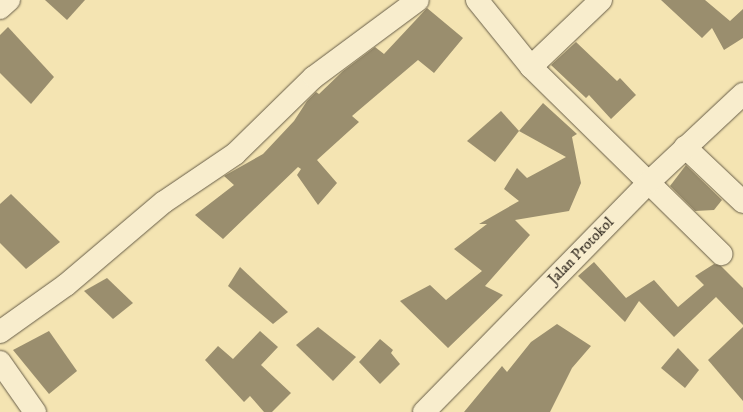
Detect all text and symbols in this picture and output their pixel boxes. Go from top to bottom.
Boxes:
street label: Jalan Protokol [544,214,618,288]

